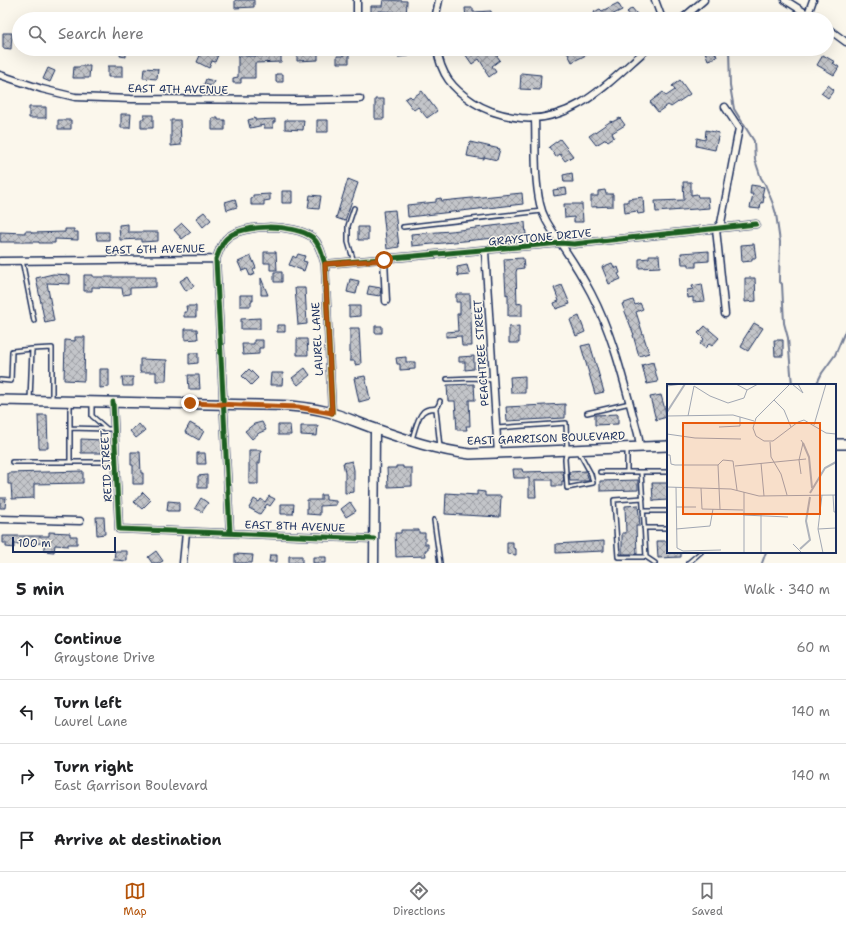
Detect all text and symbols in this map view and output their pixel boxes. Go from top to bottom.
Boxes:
search box [12,12,834,56]
icon: search [26,23,48,45]
text: Search here [58,24,144,44]
street label: EAST 4TH AVENUE [128,81,228,98]
street label: GRAYSTONE DRIVE [488,226,592,249]
street label: EAST 6TH AVENUE [105,241,205,258]
route start [375,251,393,269]
street label: PEACHTREE STREET [470,299,493,407]
street label: LAUREL LANE [308,301,327,376]
inset map [667,384,836,553]
route end [181,394,199,412]
street label: EAST GARRISON BOULEVARD [467,428,626,449]
street label: REID STREET [97,429,116,502]
street label: EAST 8TH AVENUE [244,517,346,536]
scale bar [12,535,116,554]
text: 100 m [18,536,51,551]
text: 5 min [16,578,64,600]
text: Walk · 340 m [744,581,830,598]
text: Continue [54,629,122,649]
icon: ahead [16,637,38,659]
text: 60 m [797,639,830,656]
text: Graystone Drive [54,649,155,666]
text: Turn left [54,693,122,713]
icon: left [16,701,38,723]
text: 140 m [791,703,830,720]
text: Laurel Lane [54,713,128,730]
text: Turn right [54,757,134,777]
icon: right [16,765,38,787]
text: 140 m [791,767,830,784]
text: East Garrison Boulevard [54,777,208,794]
icon: arrive [16,829,38,851]
text: Arrive at destination [54,830,222,850]
tab: Map [123,880,147,919]
tab: Directions [393,880,445,919]
tab: Saved [692,880,723,919]

